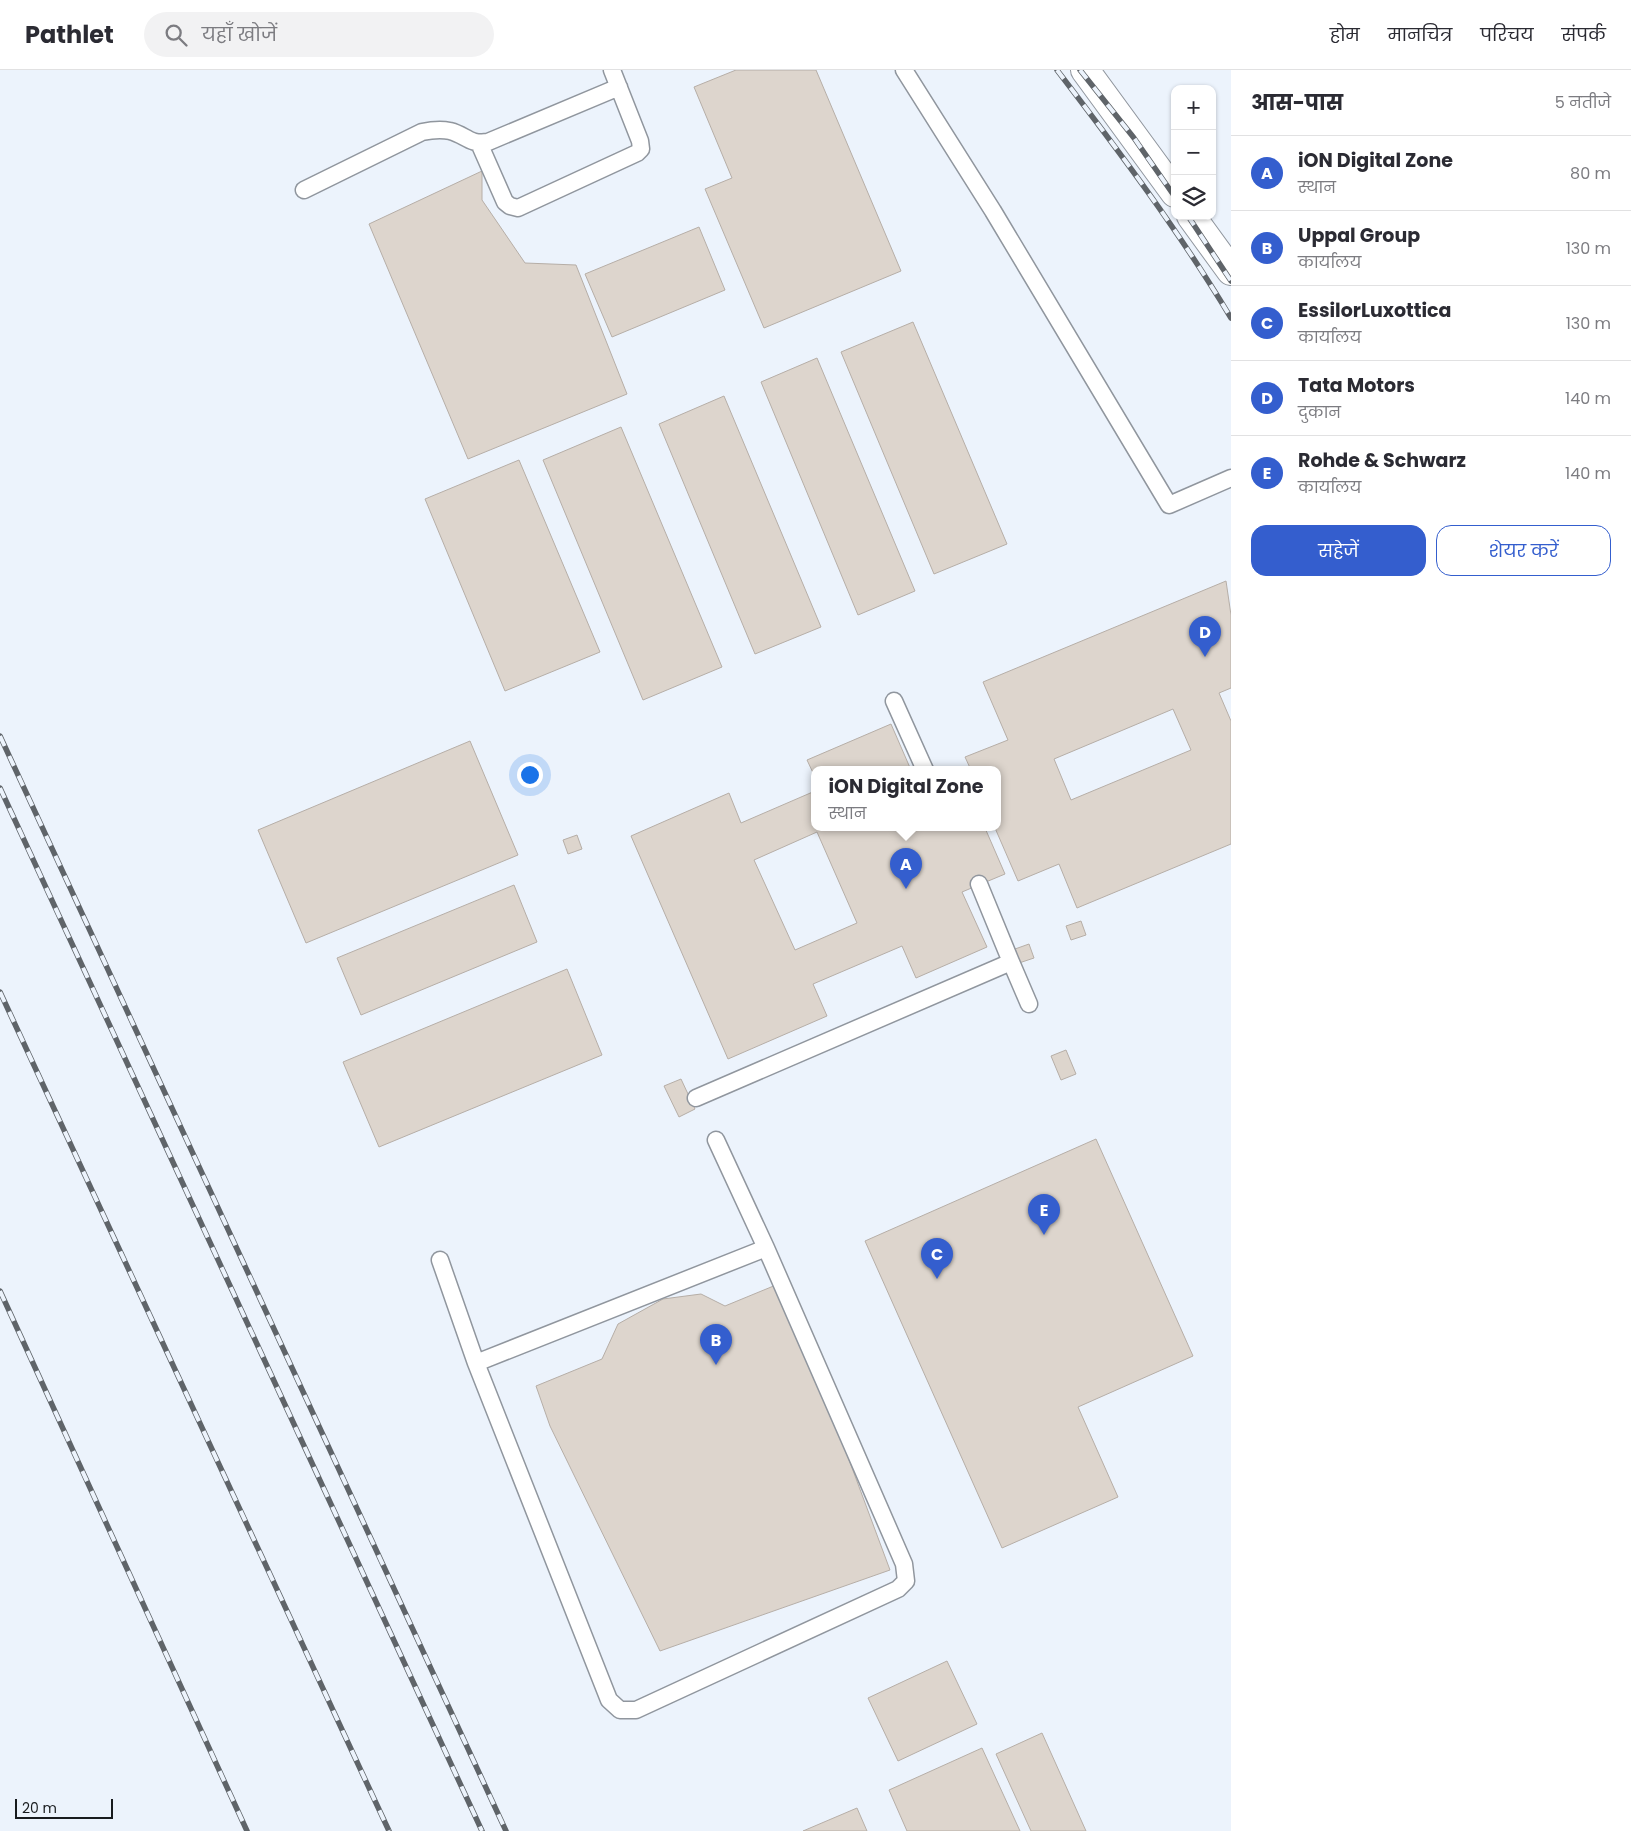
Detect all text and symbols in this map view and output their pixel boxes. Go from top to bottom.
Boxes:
search box [144,12,494,57]
text: Pathlet [25,18,114,51]
icon: search [162,21,190,49]
text: यहाँ खोजें [202,21,277,48]
text: होम [1330,22,1360,47]
text: मानचित्र [1388,22,1452,47]
text: परिचय [1480,22,1534,47]
text: संपर्क [1562,22,1606,47]
map controls [1171,85,1216,220]
button: + [1171,85,1216,130]
text: आस-पास [1251,88,1343,117]
text: 5 नतीजे [1555,91,1611,114]
button: − [1171,130,1216,175]
text: iON Digital Zone [1298,147,1453,174]
text: A [1261,162,1273,185]
text: 80 m [1570,162,1611,185]
button: layers [1171,175,1216,220]
text: स्थान [1298,176,1336,199]
text: Uppal Group [1298,222,1420,249]
text: B [1262,237,1272,260]
text: 130 m [1566,237,1611,260]
text: कार्यालय [1298,251,1361,274]
text: EssilorLuxottica [1298,297,1452,324]
text: C [1261,312,1273,335]
text: 130 m [1566,312,1611,335]
text: कार्यालय [1298,326,1361,349]
text: Tata Motors [1298,372,1415,399]
text: D [1261,387,1273,410]
text: 140 m [1565,387,1611,410]
text: दुकान [1298,401,1341,424]
text: Rohde & Schwarz [1298,447,1466,474]
text: E [1263,462,1271,485]
text: 140 m [1565,462,1611,485]
text: कार्यालय [1298,476,1361,499]
button: सहेजें [1251,525,1426,576]
button: शेयर करें [1436,525,1611,576]
pin: D [1189,616,1221,657]
your location [517,762,543,788]
popup [811,766,1001,831]
text: iON Digital Zone [829,773,983,800]
text: स्थान [829,802,866,825]
pin: A [890,848,922,889]
pin: E [1028,1194,1060,1235]
pin: C [921,1238,953,1279]
pin: B [700,1324,732,1365]
scale bar [15,1796,112,1819]
text: 20 m [22,1798,57,1818]

